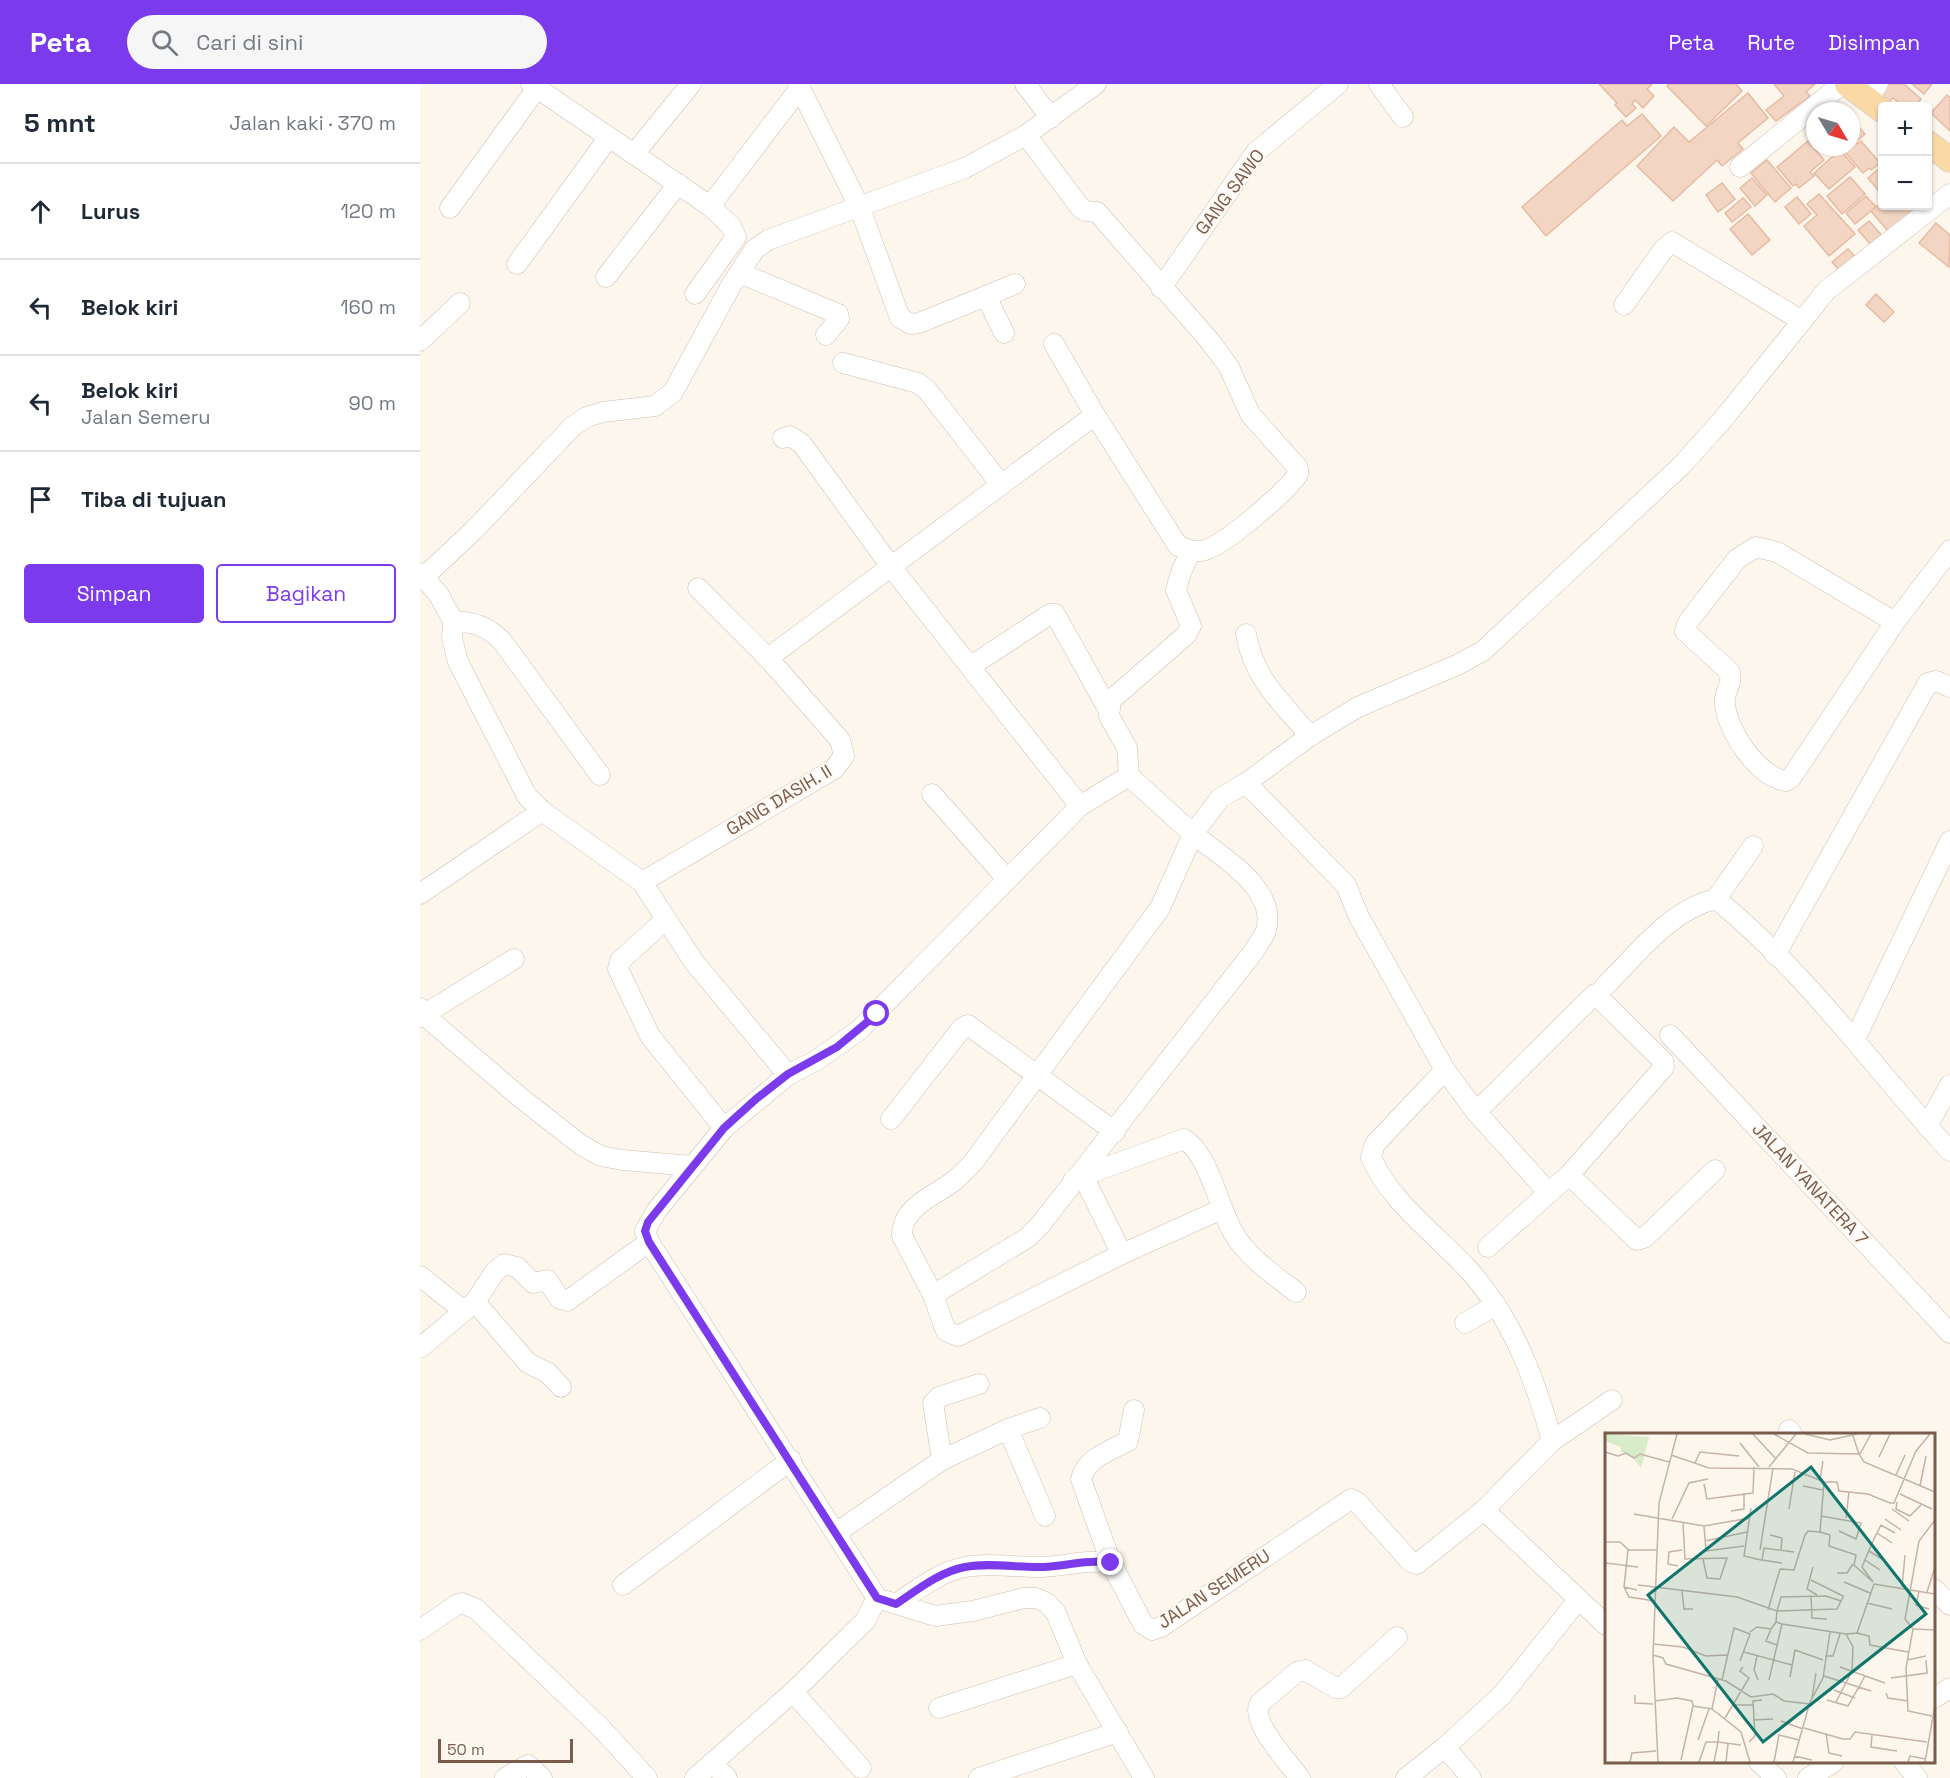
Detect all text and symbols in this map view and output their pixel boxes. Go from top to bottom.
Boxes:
search box [127,15,547,69]
text: Peta [30,24,91,60]
icon: search [148,26,181,59]
text: Cari di sini [196,28,303,56]
text: Peta [1668,29,1714,56]
text: Rute [1747,29,1795,56]
text: Disimpan [1828,29,1920,56]
north arrow [1806,102,1860,156]
map controls [1878,102,1932,210]
button: + [1878,102,1932,156]
text: 5 mnt [24,106,96,140]
text: Jalan kaki · 370 m [229,110,396,136]
street label: GANG SAWO [1190,144,1269,239]
button: − [1878,156,1932,210]
icon: ahead [24,195,57,228]
text: Lurus [81,197,140,225]
text: 120 m [340,198,396,224]
icon: left [24,291,57,324]
text: Belok kiri [81,293,178,321]
text: 160 m [340,294,396,320]
text: Belok kiri [81,376,178,404]
icon: left [24,387,57,420]
text: 90 m [349,390,396,416]
text: Jalan Semeru [81,404,211,430]
icon: arrive [24,483,57,516]
text: Tiba di tujuan [81,485,227,513]
button: Simpan [24,564,204,623]
button: Bagikan [216,564,396,623]
street label: GANG DASIH. II [722,759,836,840]
route start [863,1000,889,1026]
street label: JALAN YANATERA 7 [1747,1117,1873,1250]
inset map [1605,1433,1935,1763]
street label: JALAN SEMERU [1153,1544,1274,1633]
route end [1097,1549,1123,1575]
scale bar [438,1736,573,1764]
text: 50 m [447,1739,485,1760]

